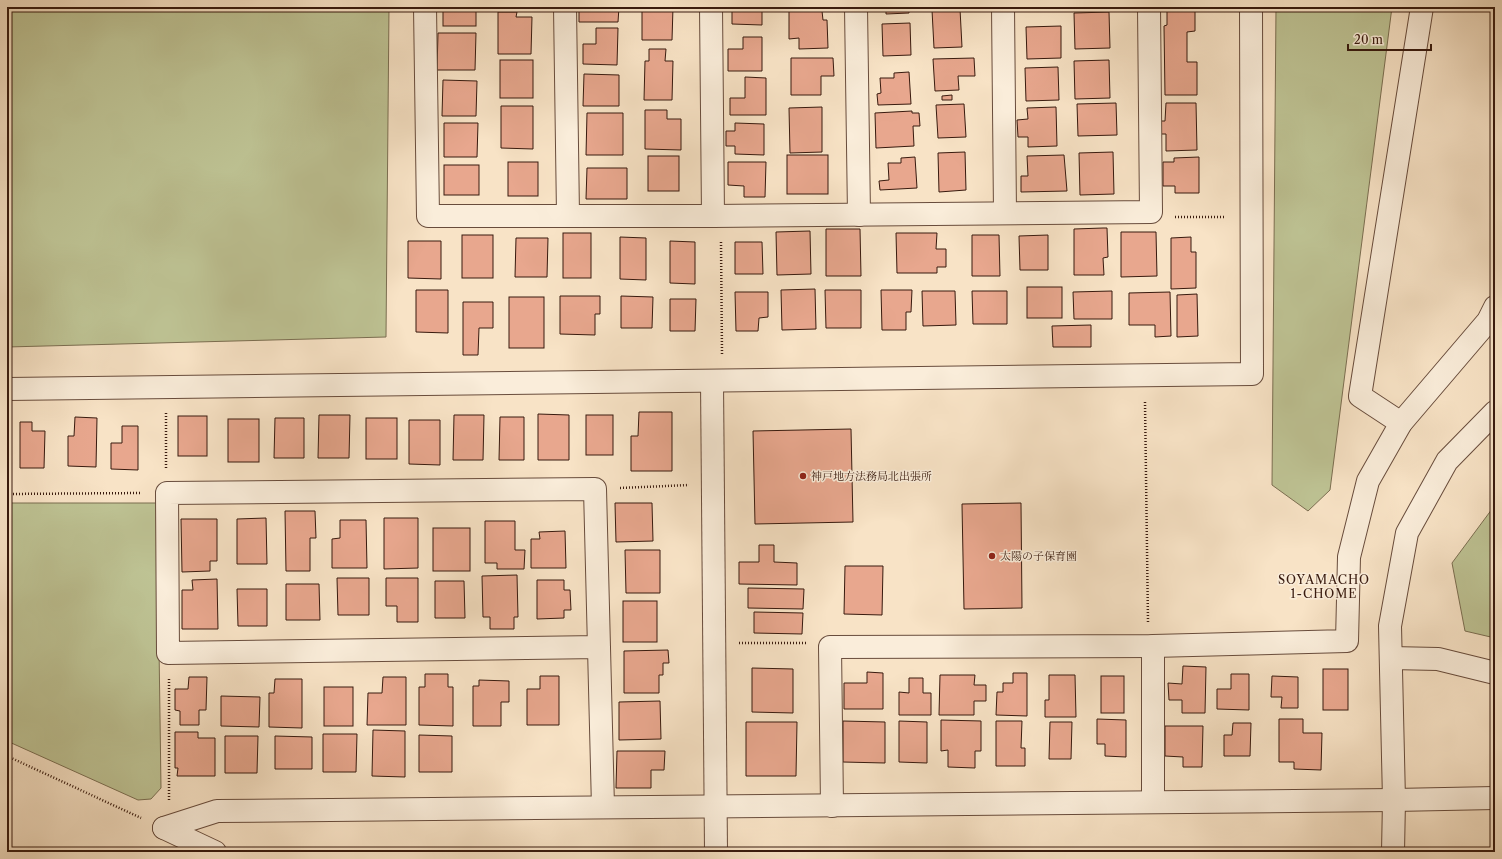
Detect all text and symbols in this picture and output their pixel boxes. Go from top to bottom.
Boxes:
scale bar [1348,26,1431,52]
text: 20 m [1354,32,1383,47]
place label: 神戸地方法務局北出張所 [811,469,932,483]
marker: 神戸地方法務局北出張所 [798,471,808,481]
place label: 太陽の子保育園 [1000,549,1077,563]
marker: 太陽の子保育園 [987,551,997,561]
district label: SOYAMACHO 1-CHOME [1278,572,1370,601]

